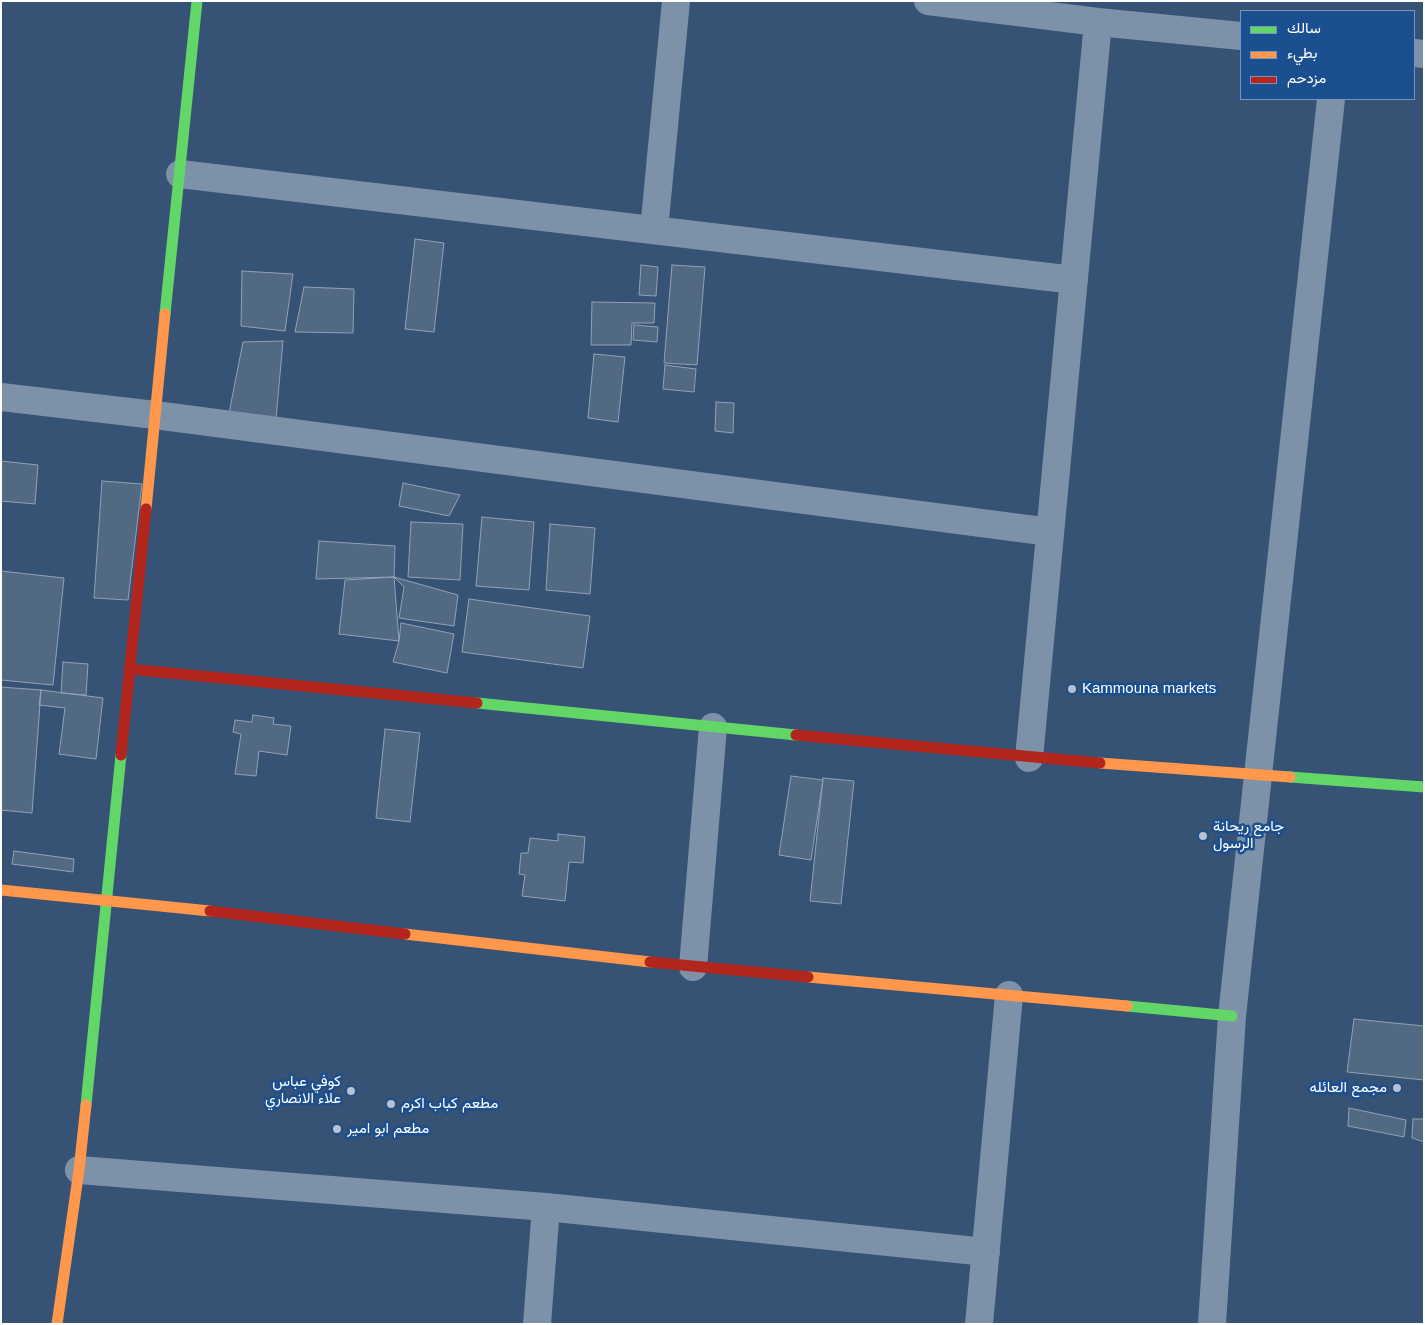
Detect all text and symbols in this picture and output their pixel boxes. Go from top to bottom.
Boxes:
legend [1240,10,1415,100]
text: سالك [1287,19,1321,36]
text: بطيء [1287,44,1317,61]
text: مزدحم [1287,69,1326,86]
place label: Kammouna markets [1082,680,1216,698]
marker: Kammouna markets [1066,683,1078,695]
place label: جامع ريحانة الرسول [1213,818,1284,853]
marker: جامع ريحانة الرسول [1197,830,1209,842]
place label: كوفي عباس علاء الانصاري [265,1073,341,1108]
place label: مجمع العائله [1310,1079,1387,1097]
marker: مجمع العائله [1391,1082,1403,1094]
marker: كوفي عباس علاء الانصاري [345,1085,357,1097]
place label: مطعم كباب اكرم [401,1095,498,1113]
marker: مطعم كباب اكرم [385,1098,397,1110]
place label: مطعم ابو امير [347,1120,429,1138]
marker: مطعم ابو امير [331,1123,343,1135]

